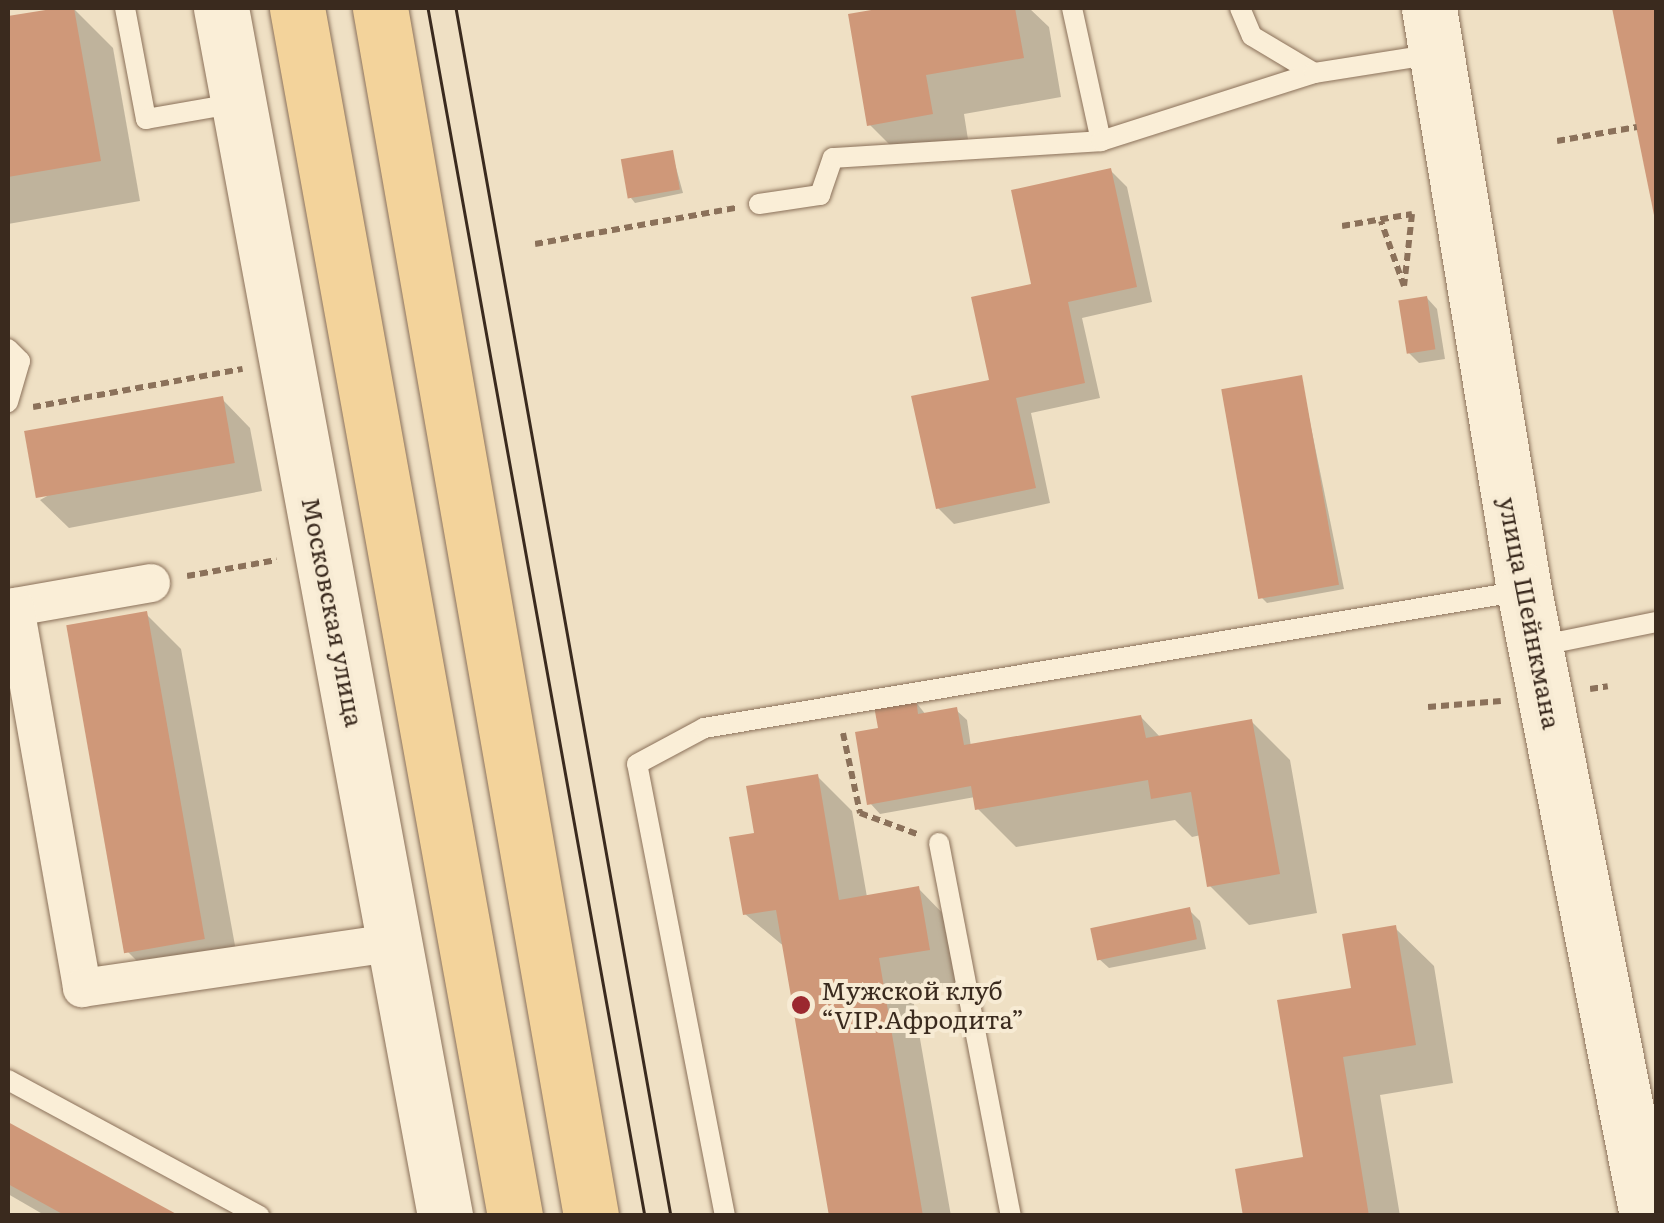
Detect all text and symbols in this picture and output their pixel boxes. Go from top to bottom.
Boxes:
street label: улица Шейнкмана [1493,494,1567,732]
street label: Московская улица [296,495,370,729]
place label: Мужской клуб “VIP.Афродита” [821,976,1024,1035]
marker: Мужской клуб “VIP.Афродита” [790,994,812,1016]

